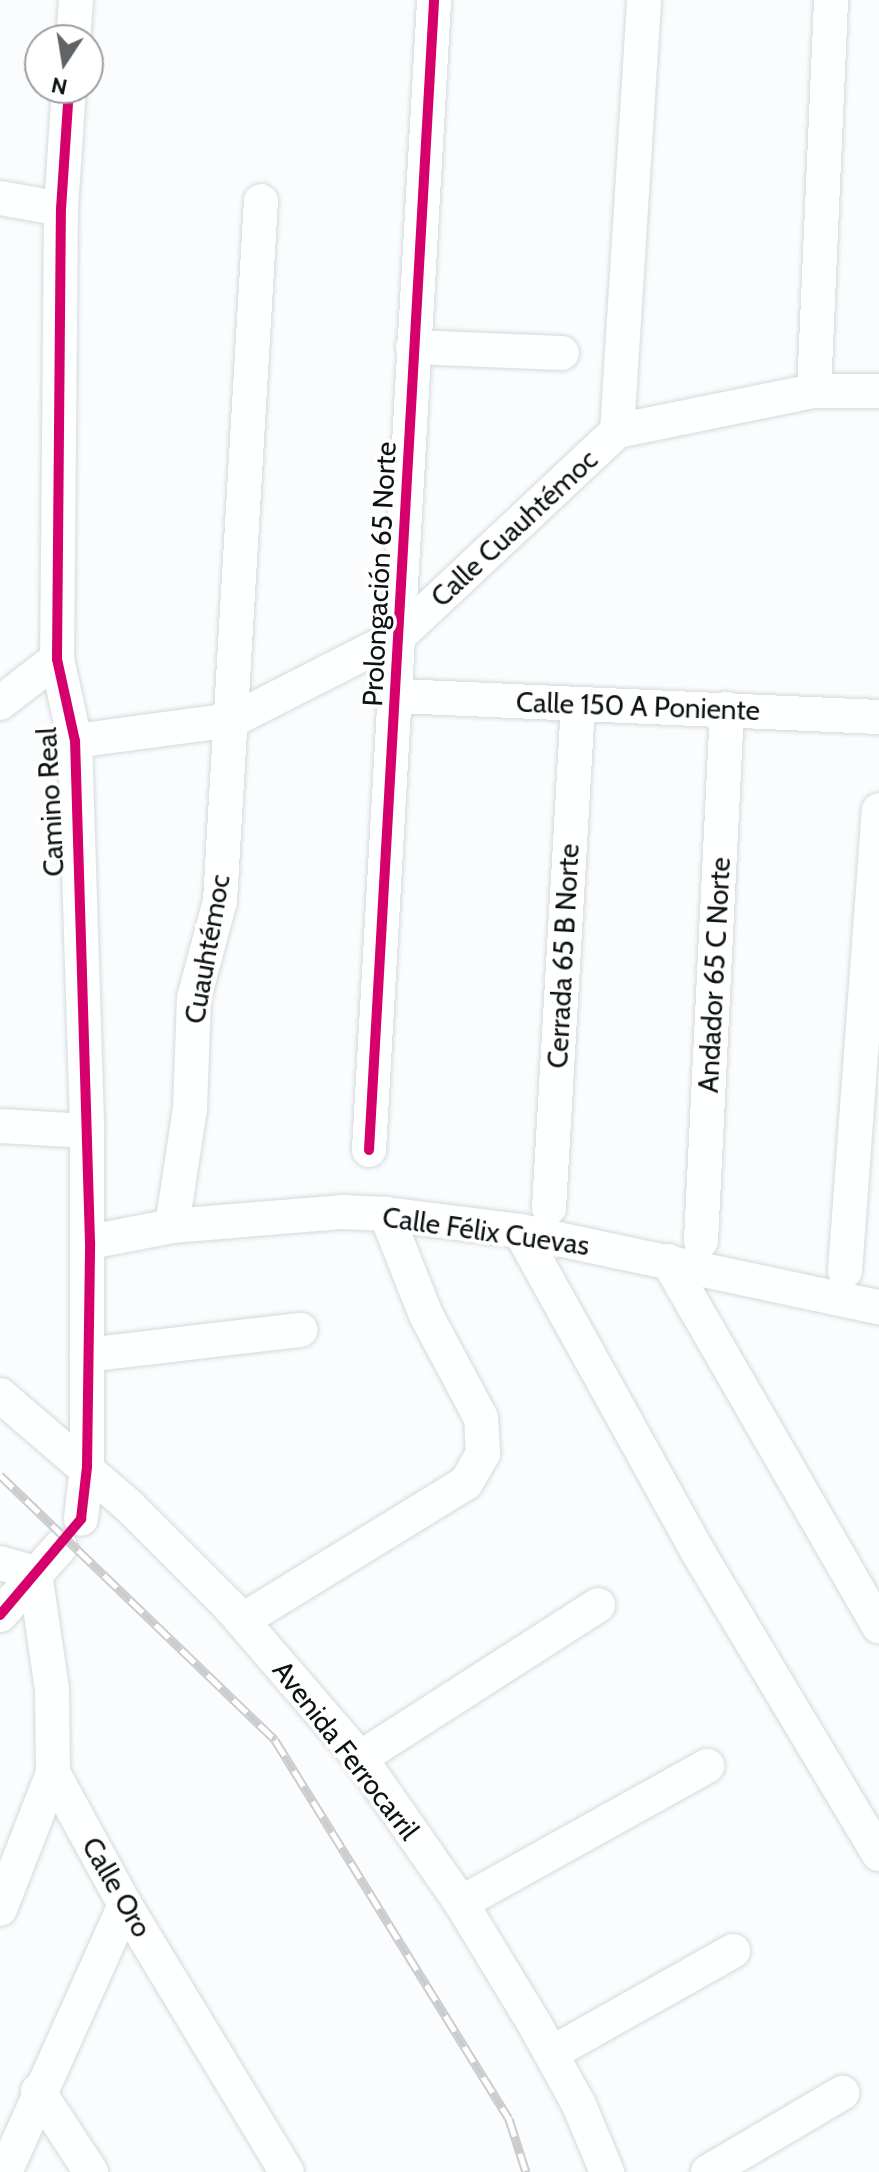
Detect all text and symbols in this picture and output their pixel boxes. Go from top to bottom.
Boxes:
north arrow [24,24,104,104]
text: N [49,71,70,101]
street label: Prolongación 65 Norte [355,441,403,707]
street label: Calle Cuauhtémoc [424,442,604,614]
street label: Calle 150 A Poniente [515,685,761,727]
street label: Camino Real [29,727,71,877]
street label: Cerrada 65 B Norte [540,843,586,1069]
street label: Andador 65 C Norte [691,856,737,1094]
street label: Cuauhtémoc [177,872,237,1026]
street label: Calle Félix Cuevas [380,1200,592,1262]
street label: Avenida Ferrocarril [266,1654,426,1846]
street label: Calle Oro [75,1831,159,1943]

